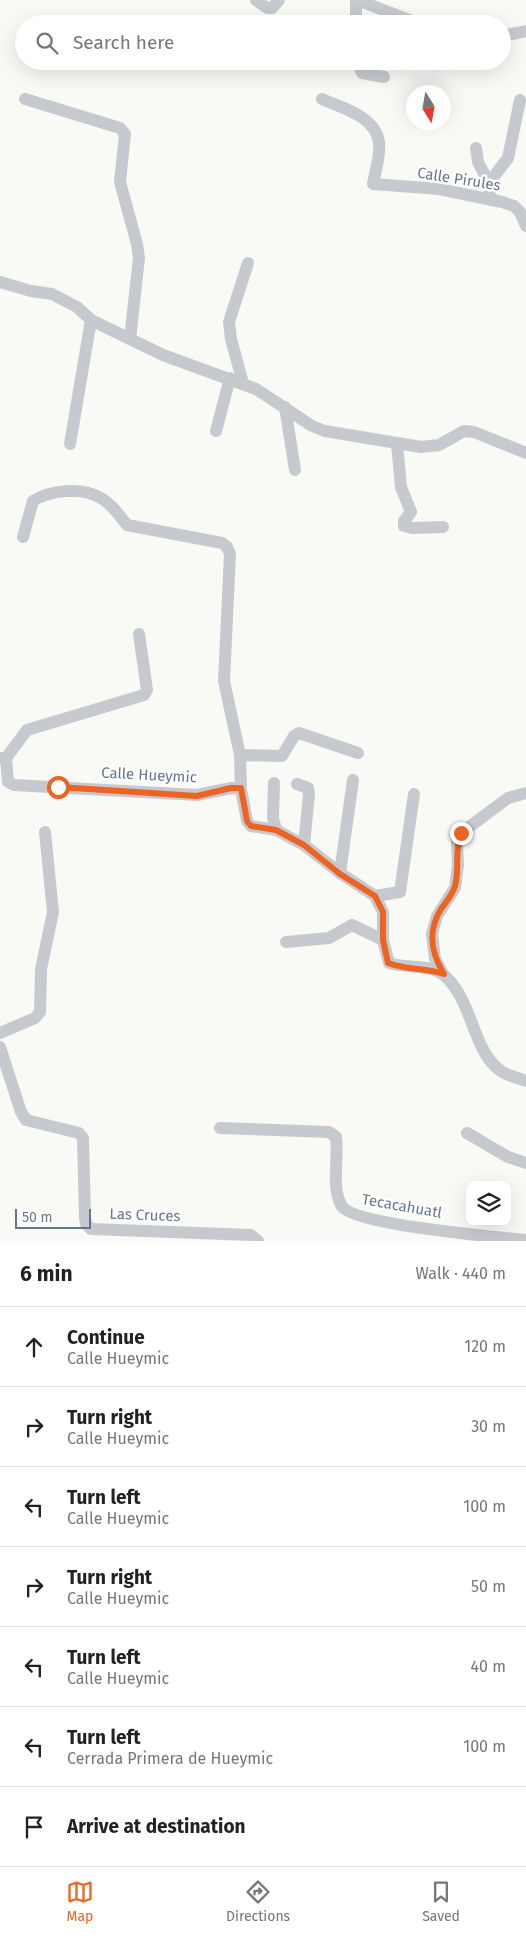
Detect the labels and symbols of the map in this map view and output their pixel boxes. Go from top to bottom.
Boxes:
north arrow [406,85,451,130]
street label: Calle Pirules [416,164,502,194]
street label: Calle Hueymic [101,764,197,786]
route start [47,776,70,799]
route end [450,822,473,845]
street label: Tecacahuatl [361,1190,444,1222]
street label: Las Cruces [109,1205,181,1225]
scale bar [15,1206,91,1229]

